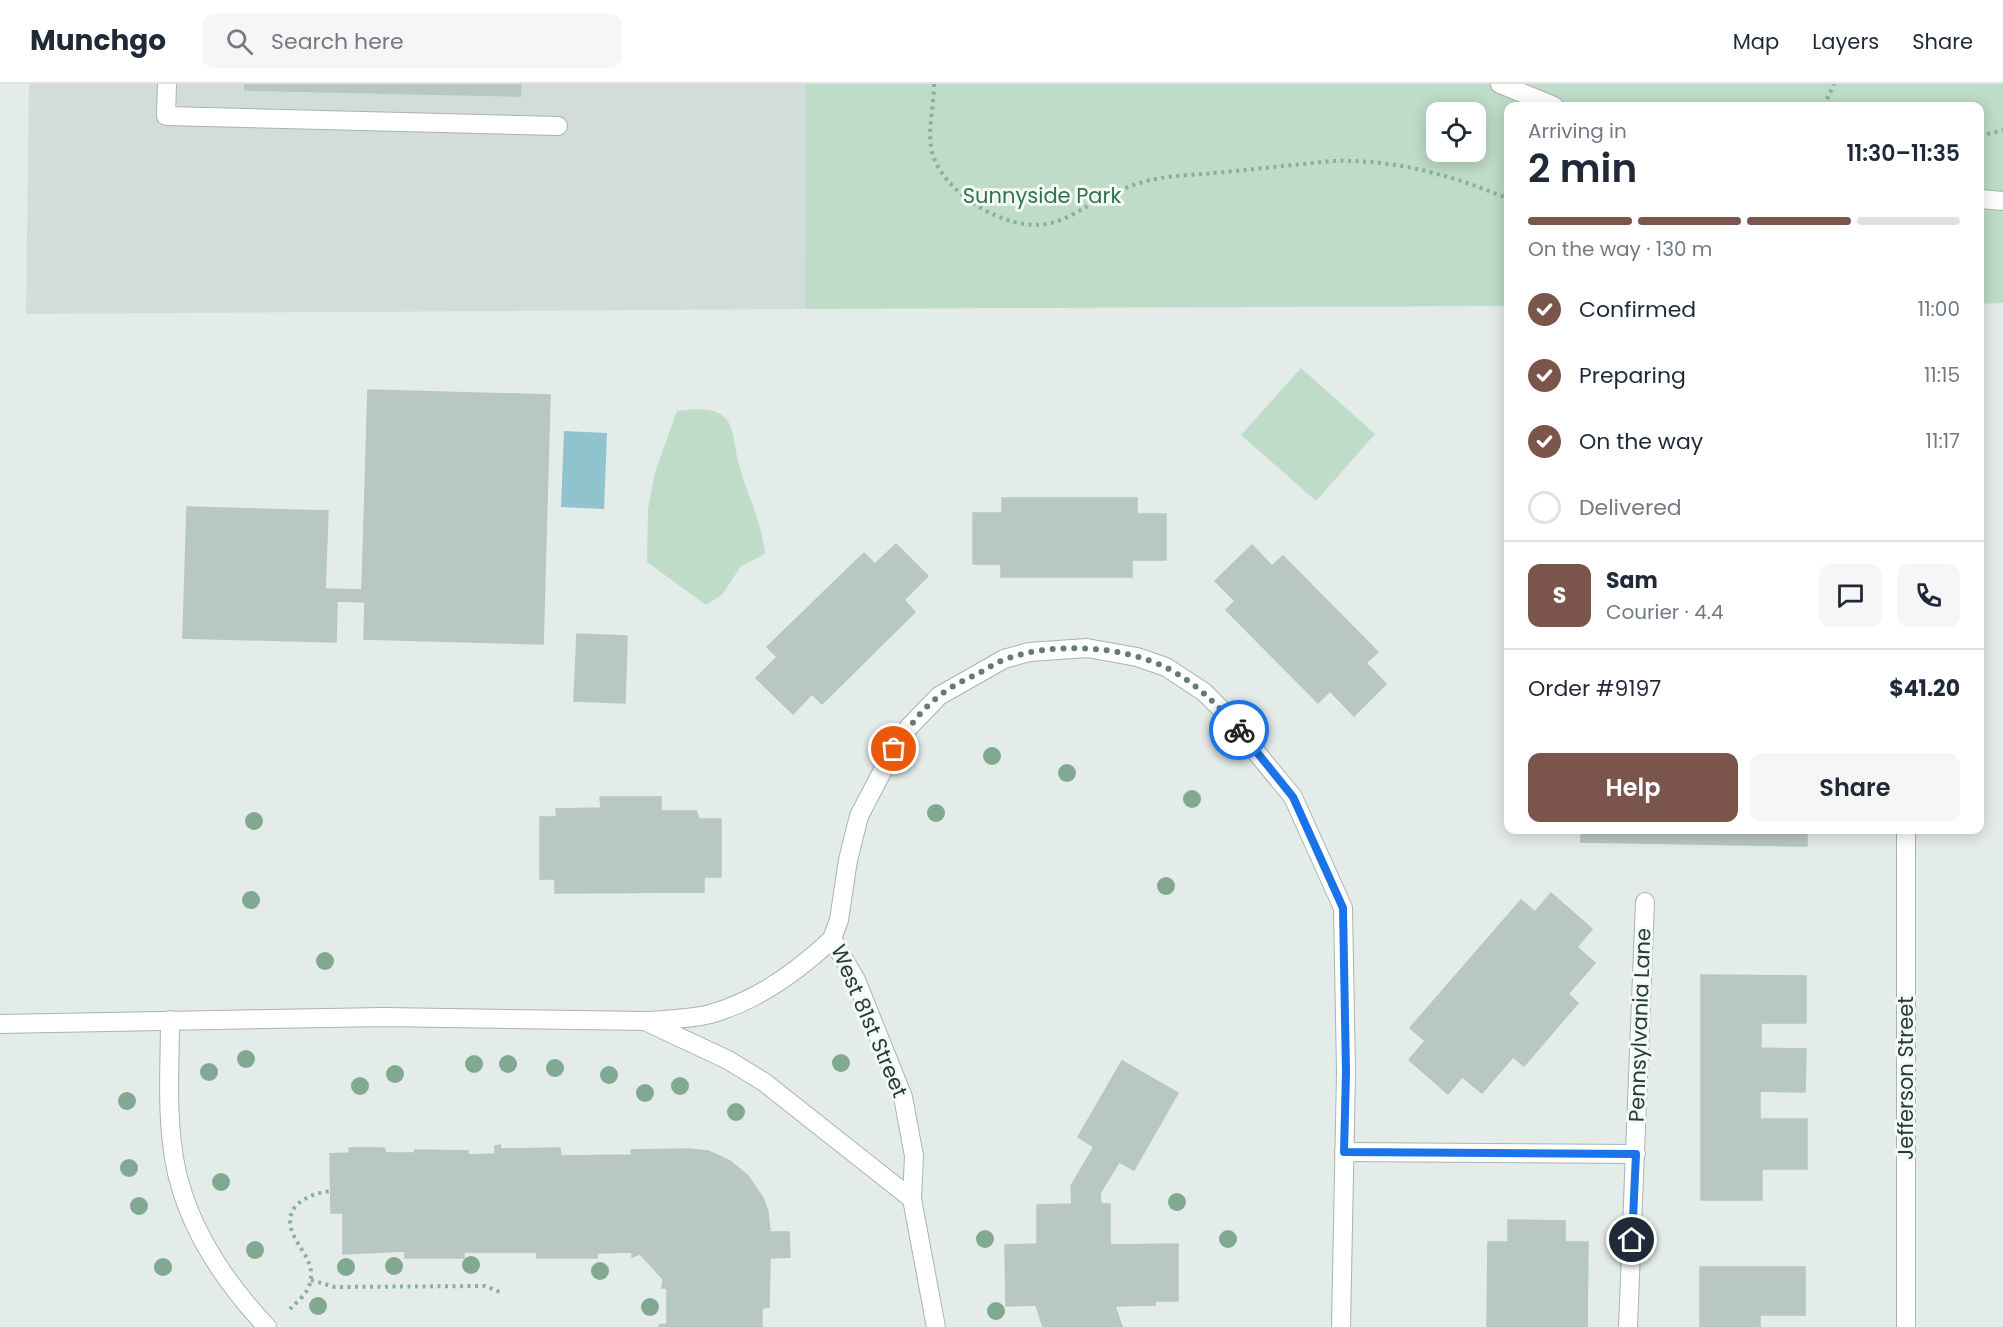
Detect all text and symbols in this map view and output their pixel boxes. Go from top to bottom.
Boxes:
search box [202,14,622,68]
text: Munchgo [30,21,166,60]
icon: search [223,25,256,58]
text: Search here [271,26,404,57]
text: Map [1733,27,1779,56]
text: Layers [1812,27,1879,56]
text: Share [1912,27,1973,56]
map controls [1426,102,1486,162]
button: locate [1426,102,1486,162]
text: Arriving in [1528,117,1627,145]
text: 11:30–11:35 [1846,138,1960,169]
text: 2 min [1528,141,1637,196]
park label: Sunnyside Park [963,181,1121,210]
text: On the way · 130 m [1528,235,1712,263]
icon: check [1528,293,1561,326]
text: Confirmed [1579,294,1696,325]
text: 11:00 [1918,295,1960,323]
icon: check [1528,359,1561,392]
text: Preparing [1579,360,1686,391]
text: 11:15 [1924,361,1960,389]
icon: check [1528,425,1561,458]
text: On the way [1579,426,1703,457]
text: 11:17 [1926,427,1960,455]
text: Delivered [1579,492,1682,523]
button: chat [1819,564,1882,627]
button: phone [1897,564,1960,627]
text: Sam [1606,565,1658,596]
text: S [1553,580,1566,611]
text: Courier · 4.4 [1606,598,1724,626]
text: Order #9197 [1528,673,1661,704]
text: $41.20 [1889,673,1960,704]
courier [1209,700,1269,760]
icon: bike [1223,714,1256,747]
pin [868,723,919,774]
icon: bag [877,732,910,765]
button: Help [1528,753,1738,822]
button: Share [1750,753,1960,822]
street label: Pennsylvania Lane [1622,927,1657,1122]
street label: West 81st Street [824,940,915,1102]
street label: Jefferson Street [1891,996,1920,1160]
pin [1606,1214,1657,1265]
icon: home [1615,1223,1648,1256]

